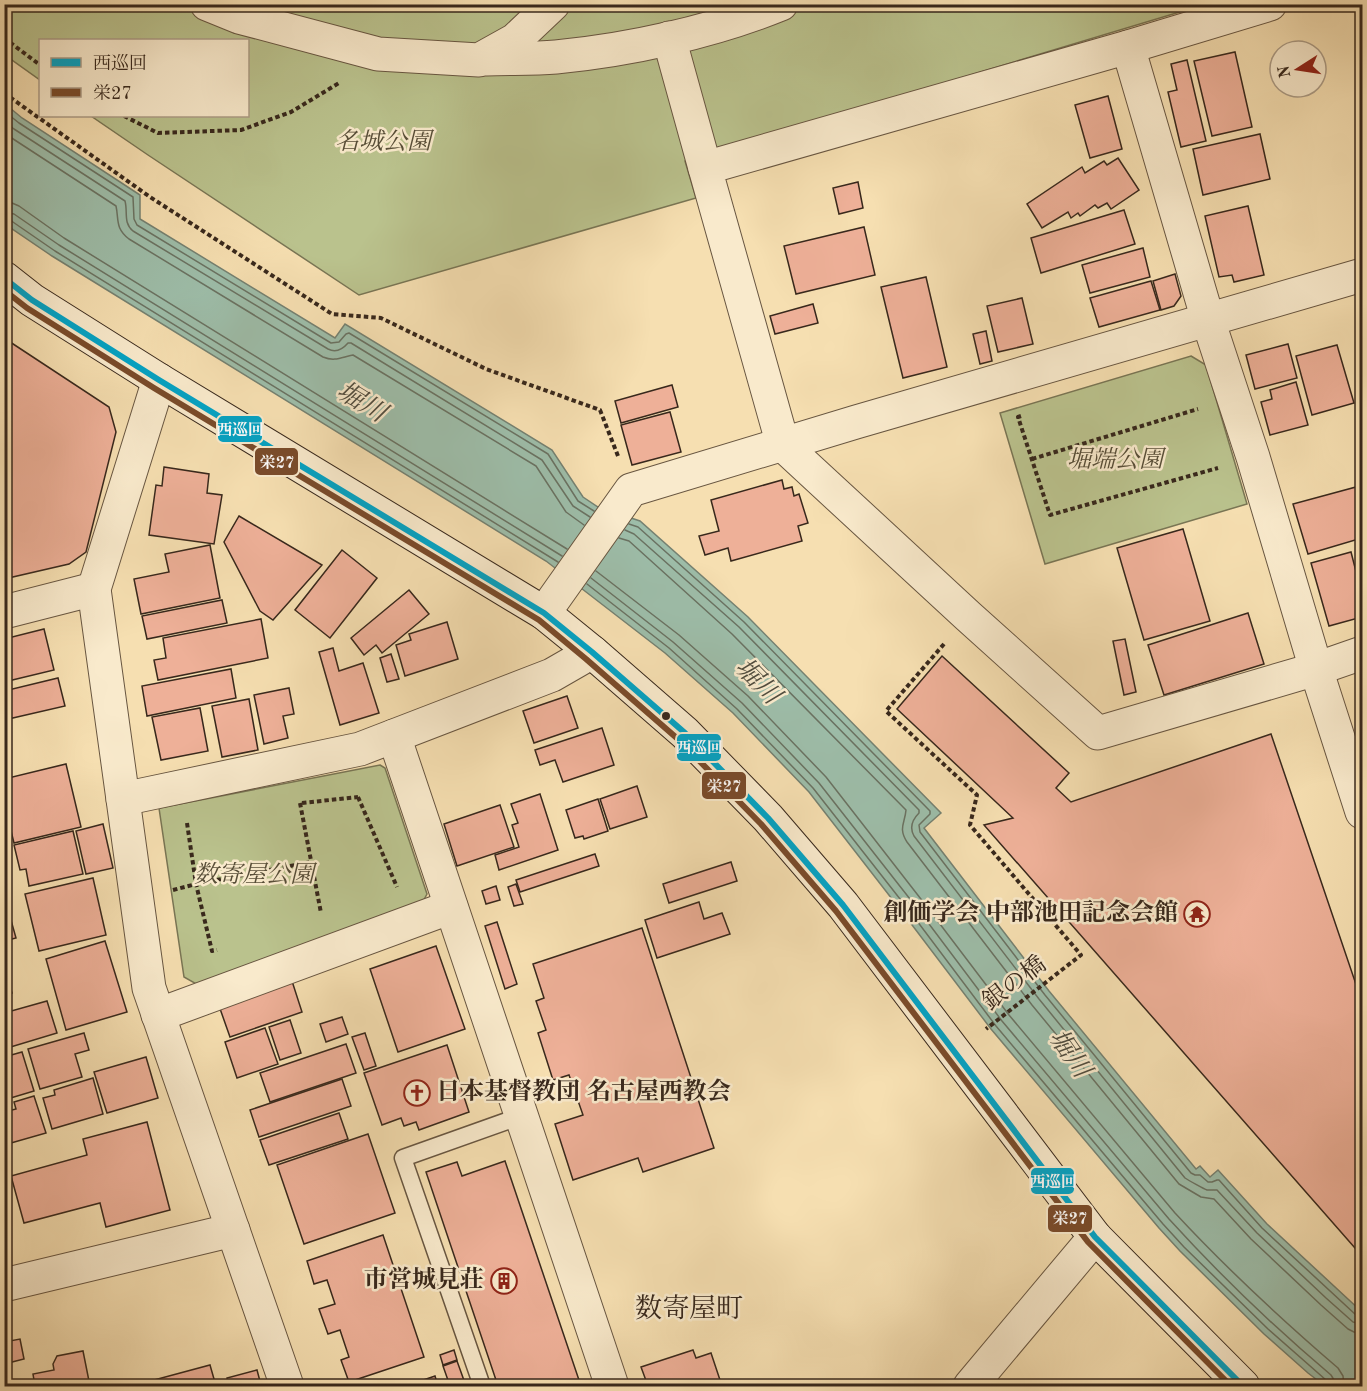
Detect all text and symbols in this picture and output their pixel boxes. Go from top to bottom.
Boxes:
legend [39,39,249,117]
north arrow [1268,39,1328,99]
text: 西巡回 [93,54,147,73]
text: N [1276,63,1294,79]
text: 栄27 [93,83,132,103]
park label: 名城公園 [335,128,435,155]
water label: 堀川 [332,377,394,429]
line badge: 西巡回 [217,415,263,443]
text: 西巡回 [216,421,264,439]
line badge: 栄27 [254,447,299,476]
park label: 堀端公園 [1067,447,1167,473]
text: 栄27 [260,454,294,472]
water label: 堀川 [729,653,788,712]
unlabelled marker [660,710,672,722]
line badge: 西巡回 [676,733,722,762]
text: 西巡回 [675,739,723,757]
line badge: 栄27 [701,771,747,800]
text: 栄27 [707,778,741,796]
park label: 数寄屋公園 [194,861,318,888]
place label: 創価学会 中部池田記念会館 [883,899,1178,926]
temple icon: 創価学会 中部池田記念会館 [1182,899,1212,929]
street label: 銀の橋 [977,950,1051,1015]
water label: 堀川 [1043,1024,1098,1085]
church icon: 日本基督教団 名古屋西教会 [402,1078,432,1108]
place label: 日本基督教団 名古屋西教会 [436,1078,731,1105]
line badge: 西巡回 [1030,1167,1075,1195]
text: 西巡回 [1029,1173,1077,1191]
line badge: 栄27 [1047,1204,1093,1233]
text: 栄27 [1053,1210,1087,1228]
place label: 市営城見荘 [364,1266,484,1293]
building icon: 市営城見荘 [489,1266,519,1296]
district label: 数寄屋町 [635,1294,743,1323]

